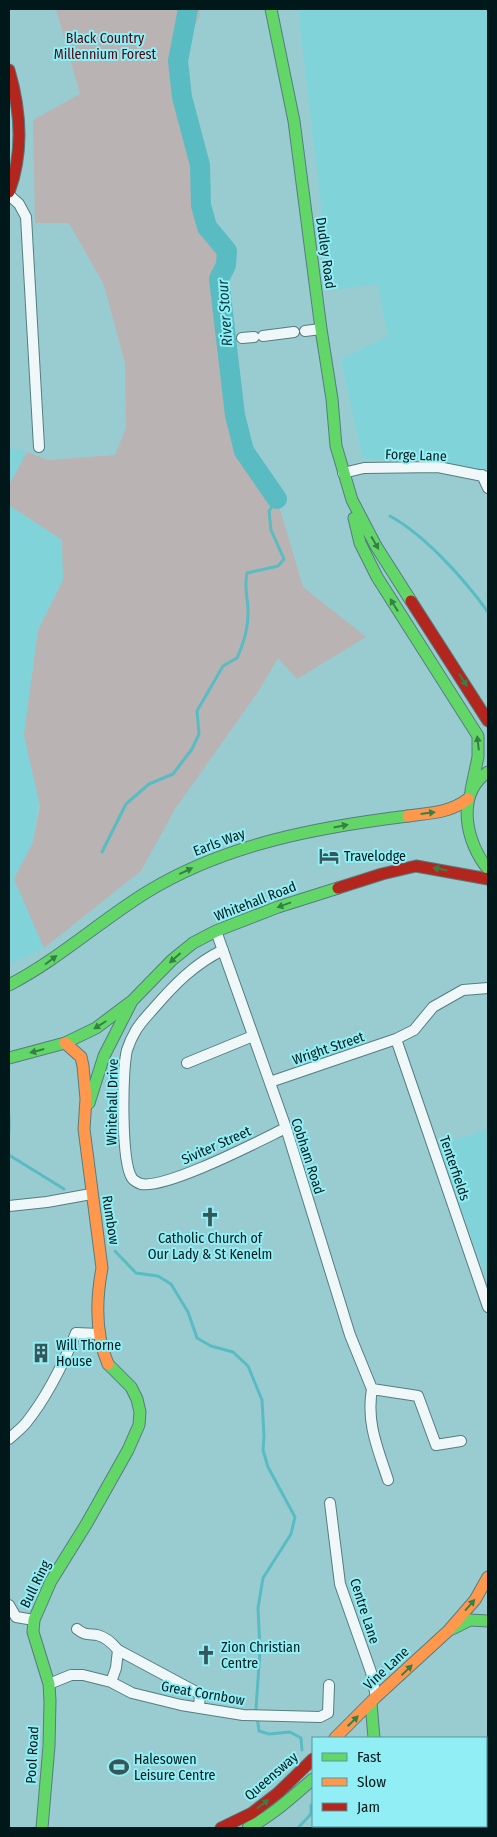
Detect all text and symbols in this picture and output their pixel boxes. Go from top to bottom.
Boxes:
park label: Black Country Millennium Forest [54,30,157,63]
street label: Dudley Road [312,216,339,290]
water label: River Stour [214,278,236,347]
street label: Forge Lane [385,446,447,465]
one-way arrow [370,537,379,550]
one-way arrow [389,598,398,611]
one-way arrow [458,673,467,687]
one-way arrow [474,734,482,750]
one-way arrow [420,809,436,817]
one-way arrow [334,821,350,829]
street label: Earls Way [191,825,248,860]
hotel icon: Travelodge [318,845,340,867]
place label: Travelodge [344,848,406,865]
one-way arrow [432,865,448,873]
one-way arrow [179,867,193,875]
street label: Whitehall Road [212,878,299,925]
one-way arrow [276,901,291,909]
one-way arrow [170,952,182,964]
one-way arrow [44,955,58,965]
one-way arrow [93,1020,107,1030]
street label: Wright Street [290,1028,367,1069]
one-way arrow [29,1047,44,1055]
street label: Whitehall Drive [103,1058,122,1146]
street label: Cobham Road [287,1116,328,1196]
street label: Siviter Street [179,1122,254,1168]
street label: Tenterfields [435,1133,474,1203]
street label: Rumbow [98,1194,123,1246]
church icon: Catholic Church of Our Lady & St Kenelm [199,1206,221,1228]
place label: Catholic Church of Our Lady & St Kenelm [148,1230,272,1263]
place label: Will Thorne House [56,1337,121,1370]
building icon: Will Thorne House [30,1342,52,1364]
street label: Bull Ring [17,1557,54,1611]
street label: Centre Lane [346,1576,383,1646]
one-way arrow [464,1600,476,1612]
place label: Zion Christian Centre [221,1639,300,1672]
street label: Vine Lane [360,1643,412,1694]
church icon: Zion Christian Centre [195,1644,217,1666]
one-way arrow [400,1664,412,1676]
street label: Great Cornbow [160,1678,246,1709]
one-way arrow [347,1715,359,1727]
street label: Pool Road [23,1726,42,1784]
legend [312,1737,487,1827]
street label: Queensway [241,1748,302,1804]
text: Fast [357,1748,381,1766]
place label: Halesowen Leisure Centre [134,1751,216,1784]
sports icon: Halesowen Leisure Centre [108,1756,130,1778]
text: Slow [357,1773,386,1791]
text: Jam [357,1798,380,1816]
one-way arrow [256,1799,269,1810]

